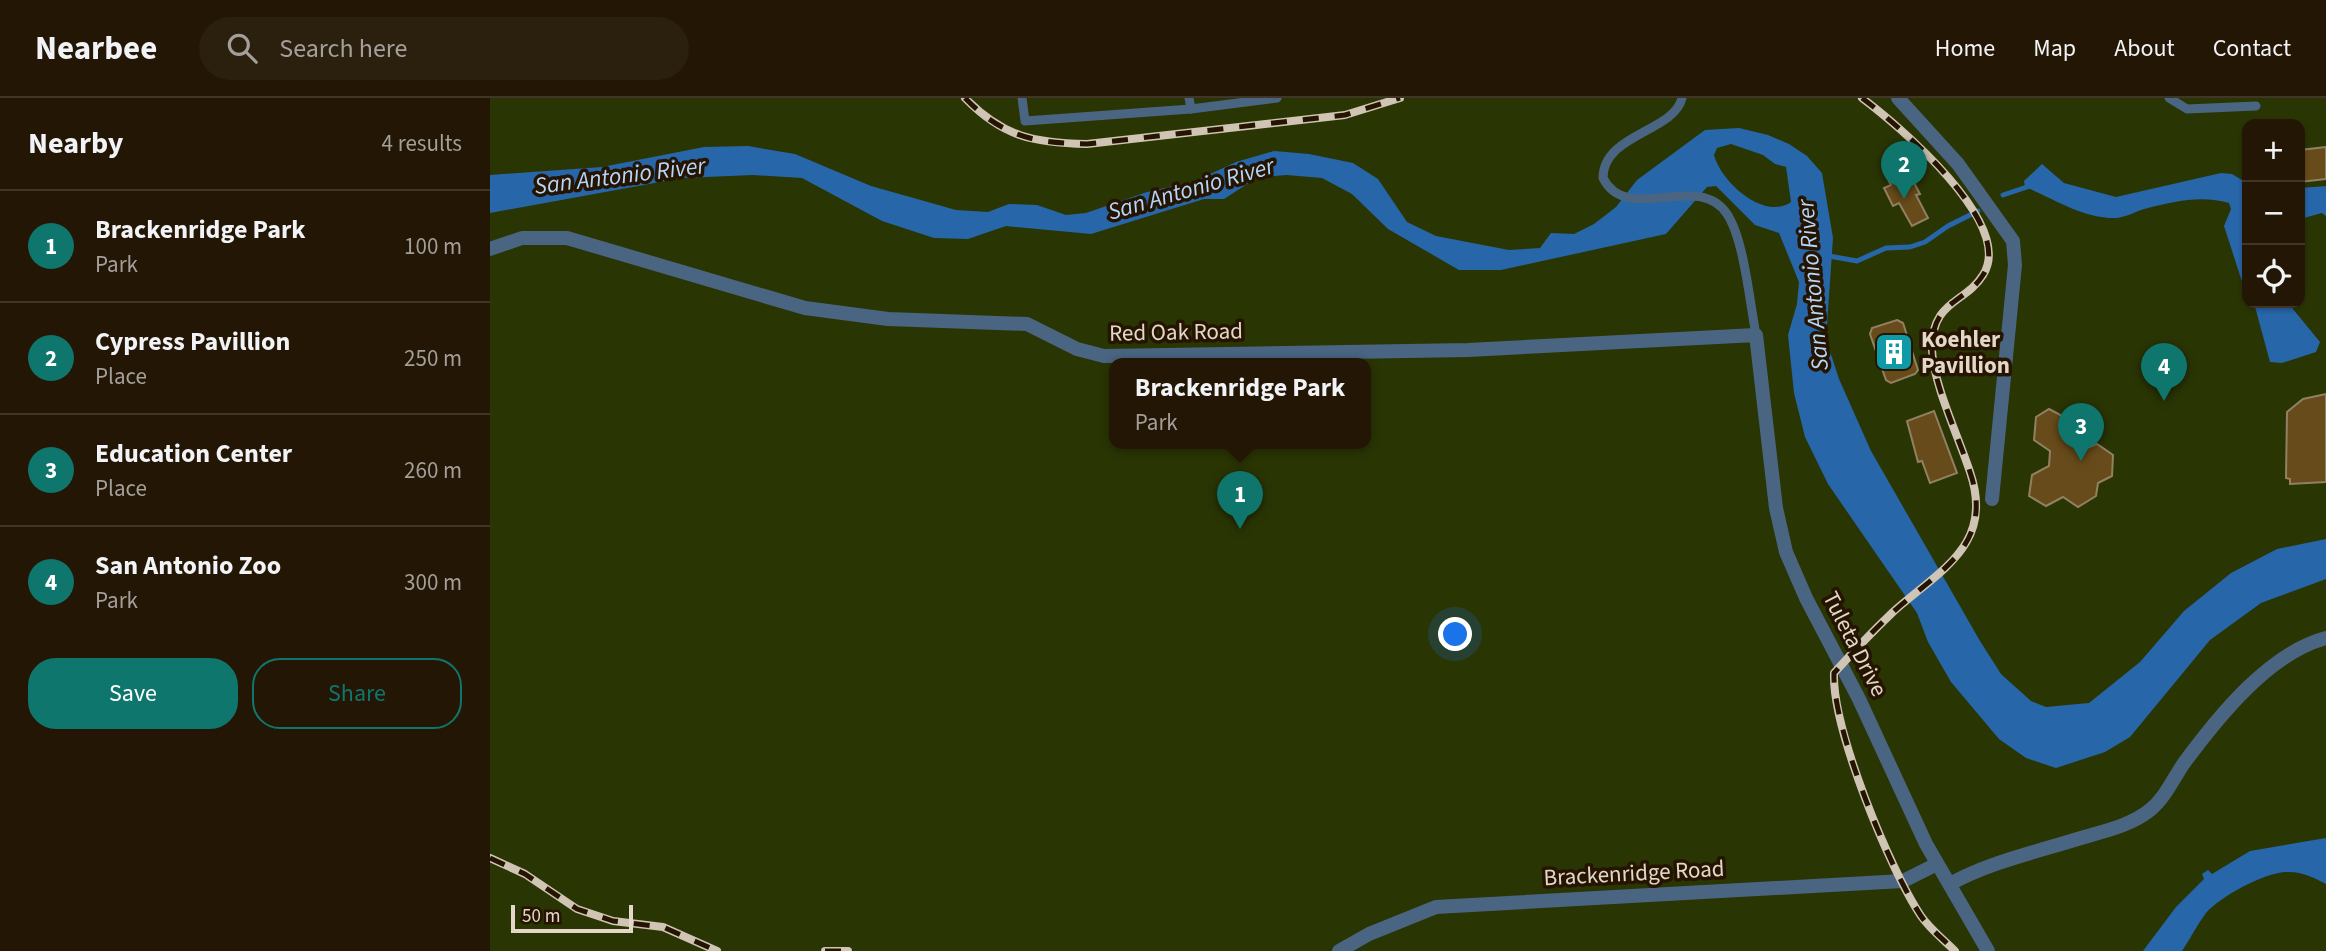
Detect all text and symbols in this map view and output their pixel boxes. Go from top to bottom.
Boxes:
search box [199,17,689,80]
text: Nearbee [35,25,157,72]
icon: search [223,29,261,67]
text: Search here [279,30,407,67]
text: Home [1935,31,1995,66]
text: Map [2033,31,2076,66]
text: About [2114,31,2175,66]
text: Contact [2213,31,2291,66]
map controls [2242,119,2305,308]
button: + [2242,119,2305,182]
text: Nearby [28,122,123,165]
text: 4 results [382,127,462,160]
pin: 2 [1881,141,1927,199]
water label: San Antonio River [533,148,709,204]
water label: San Antonio River [1104,148,1280,230]
button: − [2242,182,2305,245]
water label: San Antonio River [1788,196,1838,372]
text: Brackenridge Park [95,211,306,248]
text: 1 [45,230,57,263]
text: 100 m [404,230,462,263]
button: locate [2242,245,2305,308]
text: Park [95,248,138,281]
street label: Red Oak Road [1109,314,1243,350]
text: Cypress Pavillion [95,323,290,360]
place label: Koehler Pavillion [1921,323,2010,382]
building icon: Koehler Pavillion [1873,331,1915,373]
text: 2 [45,342,57,375]
text: 250 m [404,342,462,375]
pin: 4 [2141,343,2187,401]
popup [1109,358,1371,449]
text: Place [95,360,147,393]
text: Brackenridge Park [1135,369,1345,406]
pin: 3 [2058,403,2104,461]
text: Park [1135,406,1178,439]
text: Education Center [95,435,292,472]
text: 3 [45,454,57,487]
text: 260 m [404,454,462,487]
pin: 1 [1217,471,1263,529]
text: Place [95,472,147,505]
text: San Antonio Zoo [95,547,281,584]
text: 4 [45,566,57,599]
text: 300 m [404,566,462,599]
text: Park [95,584,138,617]
street label: Tuleta Drive [1814,586,1896,702]
your location [1438,617,1472,651]
button: Save [28,658,238,729]
button: Share [252,658,462,729]
street label: Brackenridge Road [1543,852,1725,894]
scale bar [511,902,634,934]
text: 50 m [522,903,560,930]

